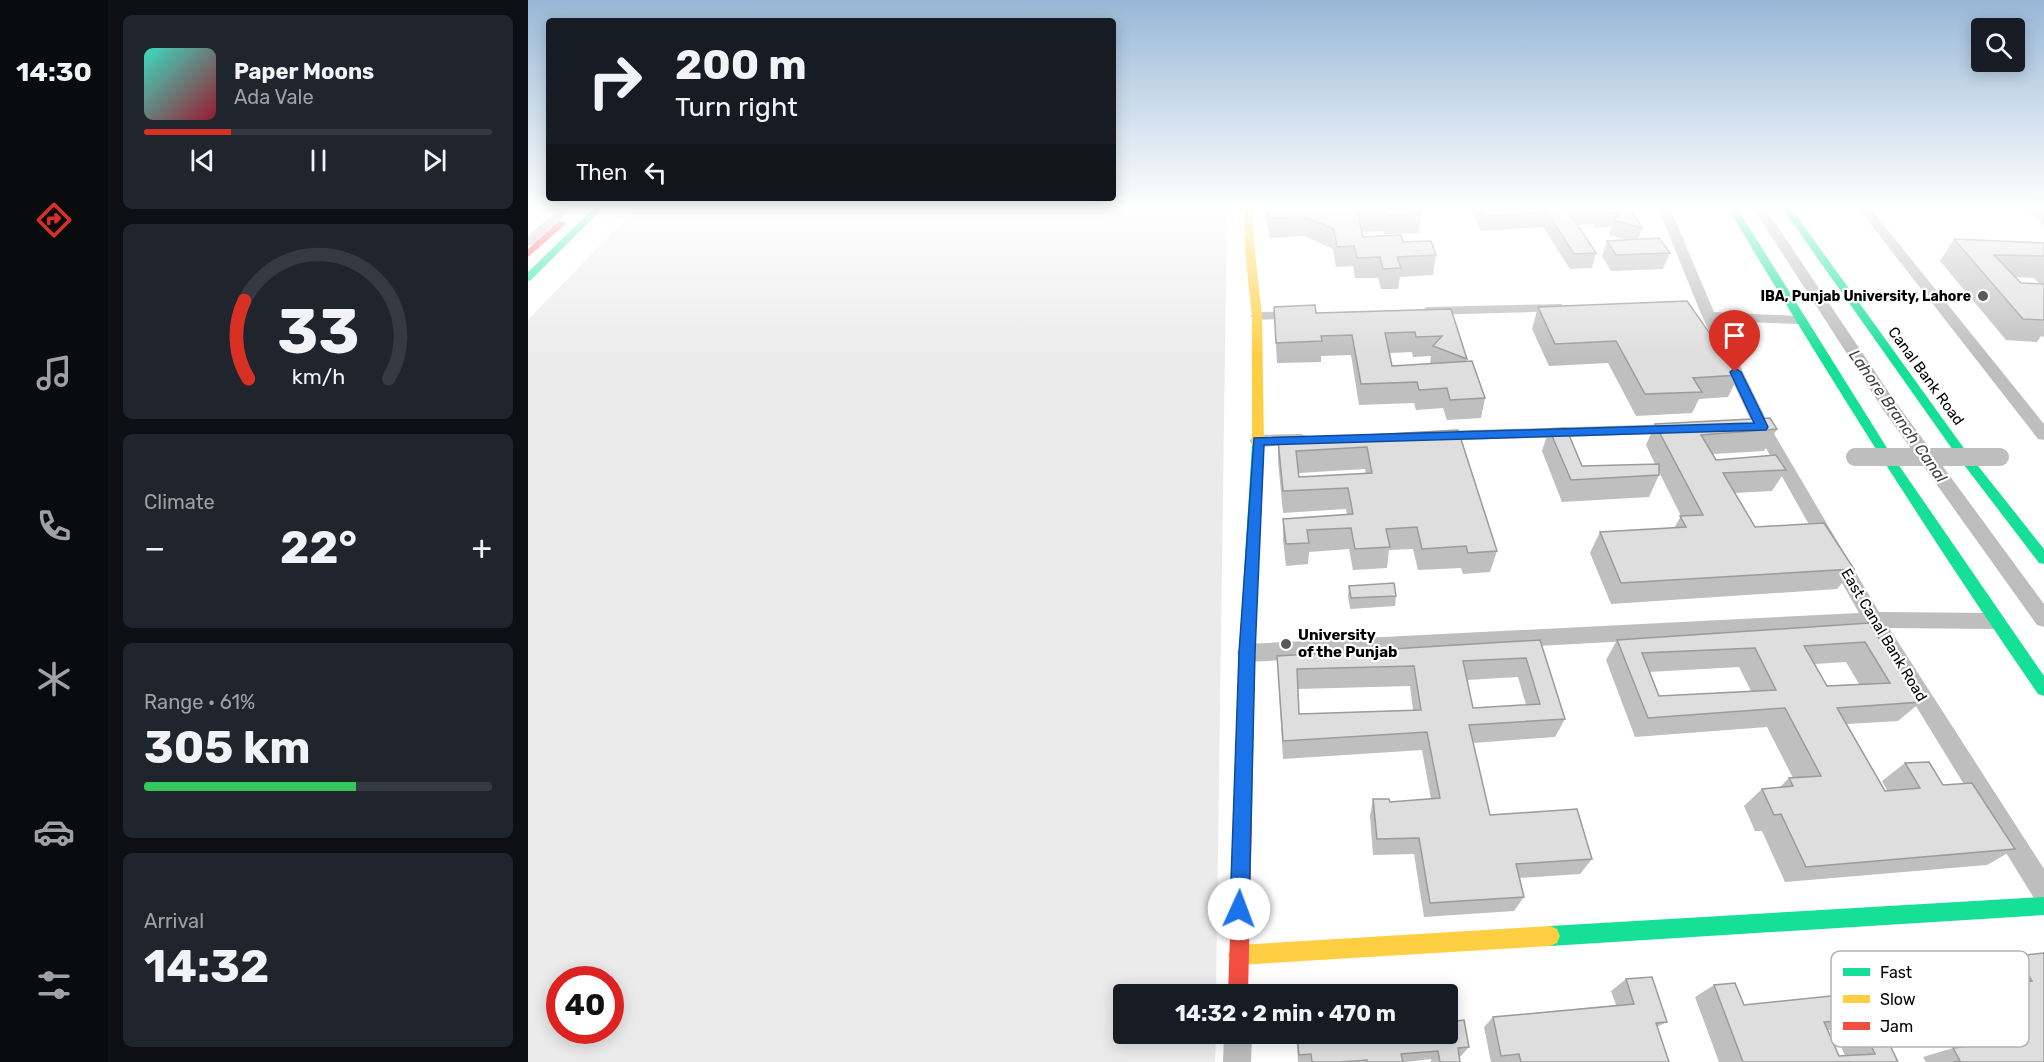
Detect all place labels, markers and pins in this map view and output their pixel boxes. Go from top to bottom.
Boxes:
place label: IBA, Punjab University, Lahore [1761,288,1971,305]
marker: IBA, Punjab University, Lahore [1976,289,1990,303]
pin [1709,310,1760,372]
place label: University of the Punjab [1298,626,1397,661]
marker: University of the Punjab [1279,637,1293,651]

